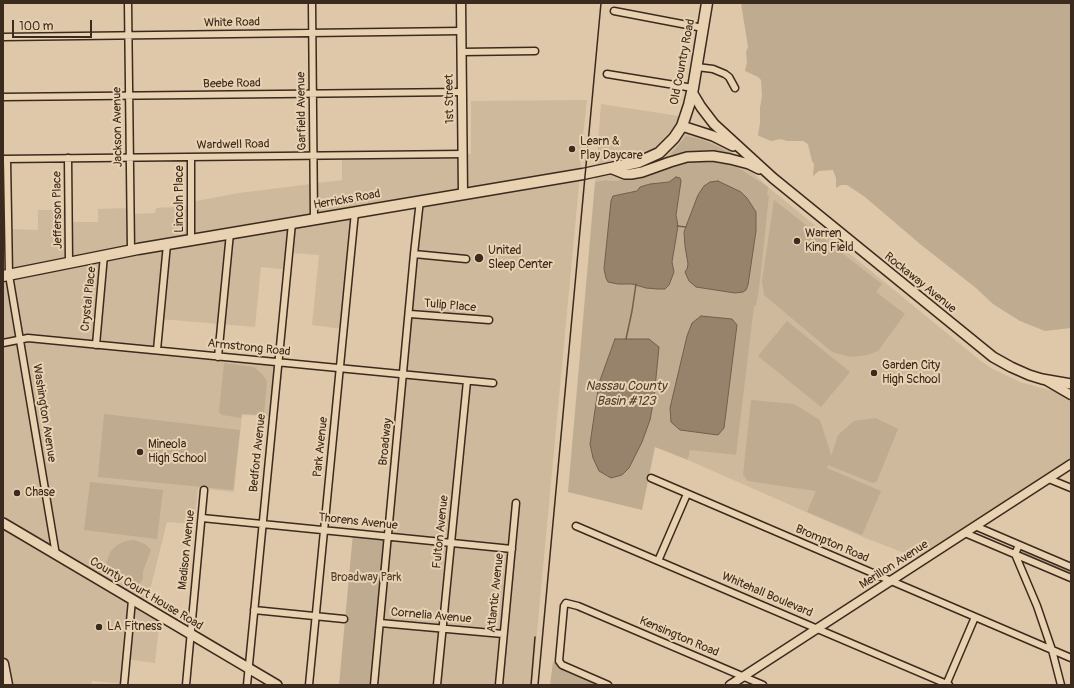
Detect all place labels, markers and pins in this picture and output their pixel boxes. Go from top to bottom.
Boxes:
place label: Learn & Play Daycare [580,135,643,163]
marker: Learn & Play Daycare [567,144,577,154]
place label: Warren King Field [805,227,854,255]
marker: Warren King Field [792,236,802,246]
place label: United Sleep Center [488,244,553,272]
marker: United Sleep Center [473,252,485,264]
place label: Garden City High School [882,359,941,387]
marker: Garden City High School [869,368,879,378]
place label: Mineola High School [148,438,207,466]
marker: Mineola High School [135,447,145,457]
place label: Chase [25,486,55,500]
marker: Chase [12,488,22,498]
place label: LA Fitness [107,620,162,634]
marker: LA Fitness [94,622,104,632]

